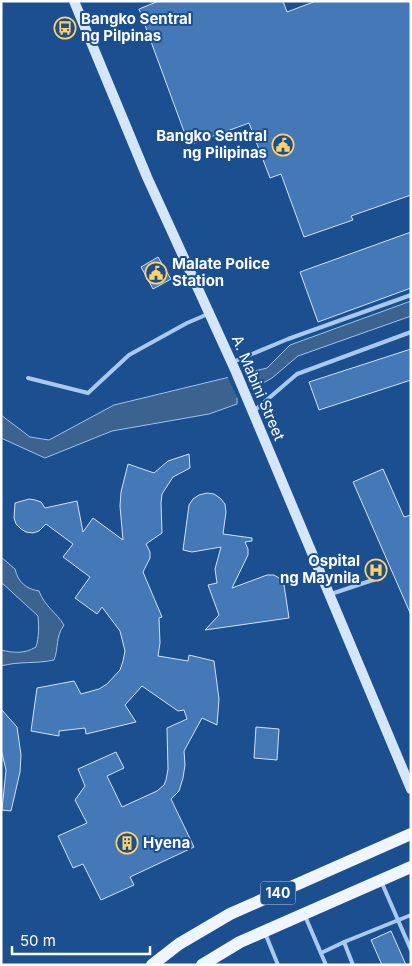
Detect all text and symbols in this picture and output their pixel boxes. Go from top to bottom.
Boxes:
place label: Bangko Sentral ng Pilpinas [81,9,192,45]
bus stop icon: Bangko Sentral ng Pilpinas [53,16,77,40]
place label: Bangko Sentral ng Pilipinas [156,126,267,162]
public building icon: Bangko Sentral ng Pilipinas [271,133,295,157]
place label: Malate Police Station [172,254,270,290]
public building icon: Malate Police Station [144,261,168,285]
street label: A. Mabini Street [228,332,289,443]
place label: Ospital ng Maynila [280,551,360,587]
hospital icon: Ospital ng Maynila [364,558,388,582]
building icon: Hyena [115,831,139,855]
place label: Hyena [143,833,190,852]
road number: 140 [260,881,296,904]
scale bar [12,924,150,956]
text: 50 m [20,931,56,950]

